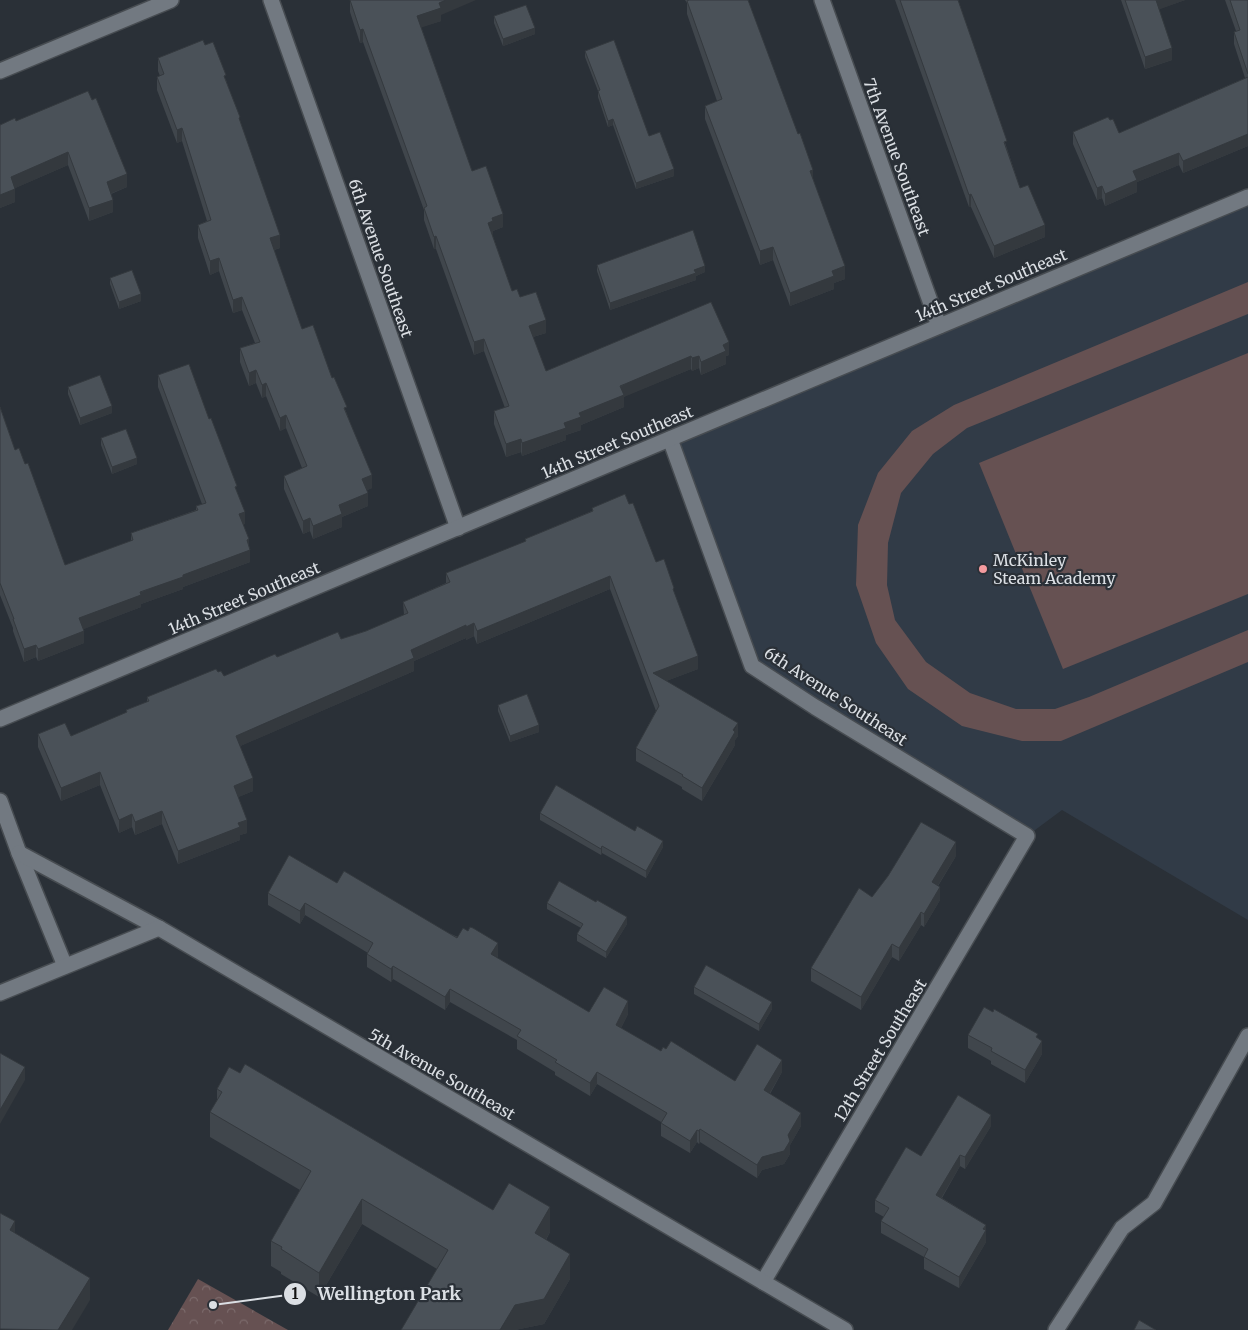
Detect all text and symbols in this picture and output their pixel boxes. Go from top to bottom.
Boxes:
street label: 7th Avenue Southeast [859,76,935,239]
street label: 6th Avenue Southeast [344,176,418,341]
street label: 14th Street Southeast [912,244,1070,326]
street label: 14th Street Southeast [538,401,696,483]
place label: McKinley Steam Academy [993,550,1116,588]
street label: 14th Street Southeast [165,557,323,639]
marker: McKinley Steam Academy [977,563,989,575]
street label: 6th Avenue Southeast [761,642,912,750]
street label: 12th Street Southeast [829,974,931,1125]
street label: 5th Avenue Southeast [365,1024,519,1125]
callout: Wellington Park [282,1277,471,1310]
text: Wellington Park [316,1282,461,1305]
text: 1 [292,1284,299,1303]

